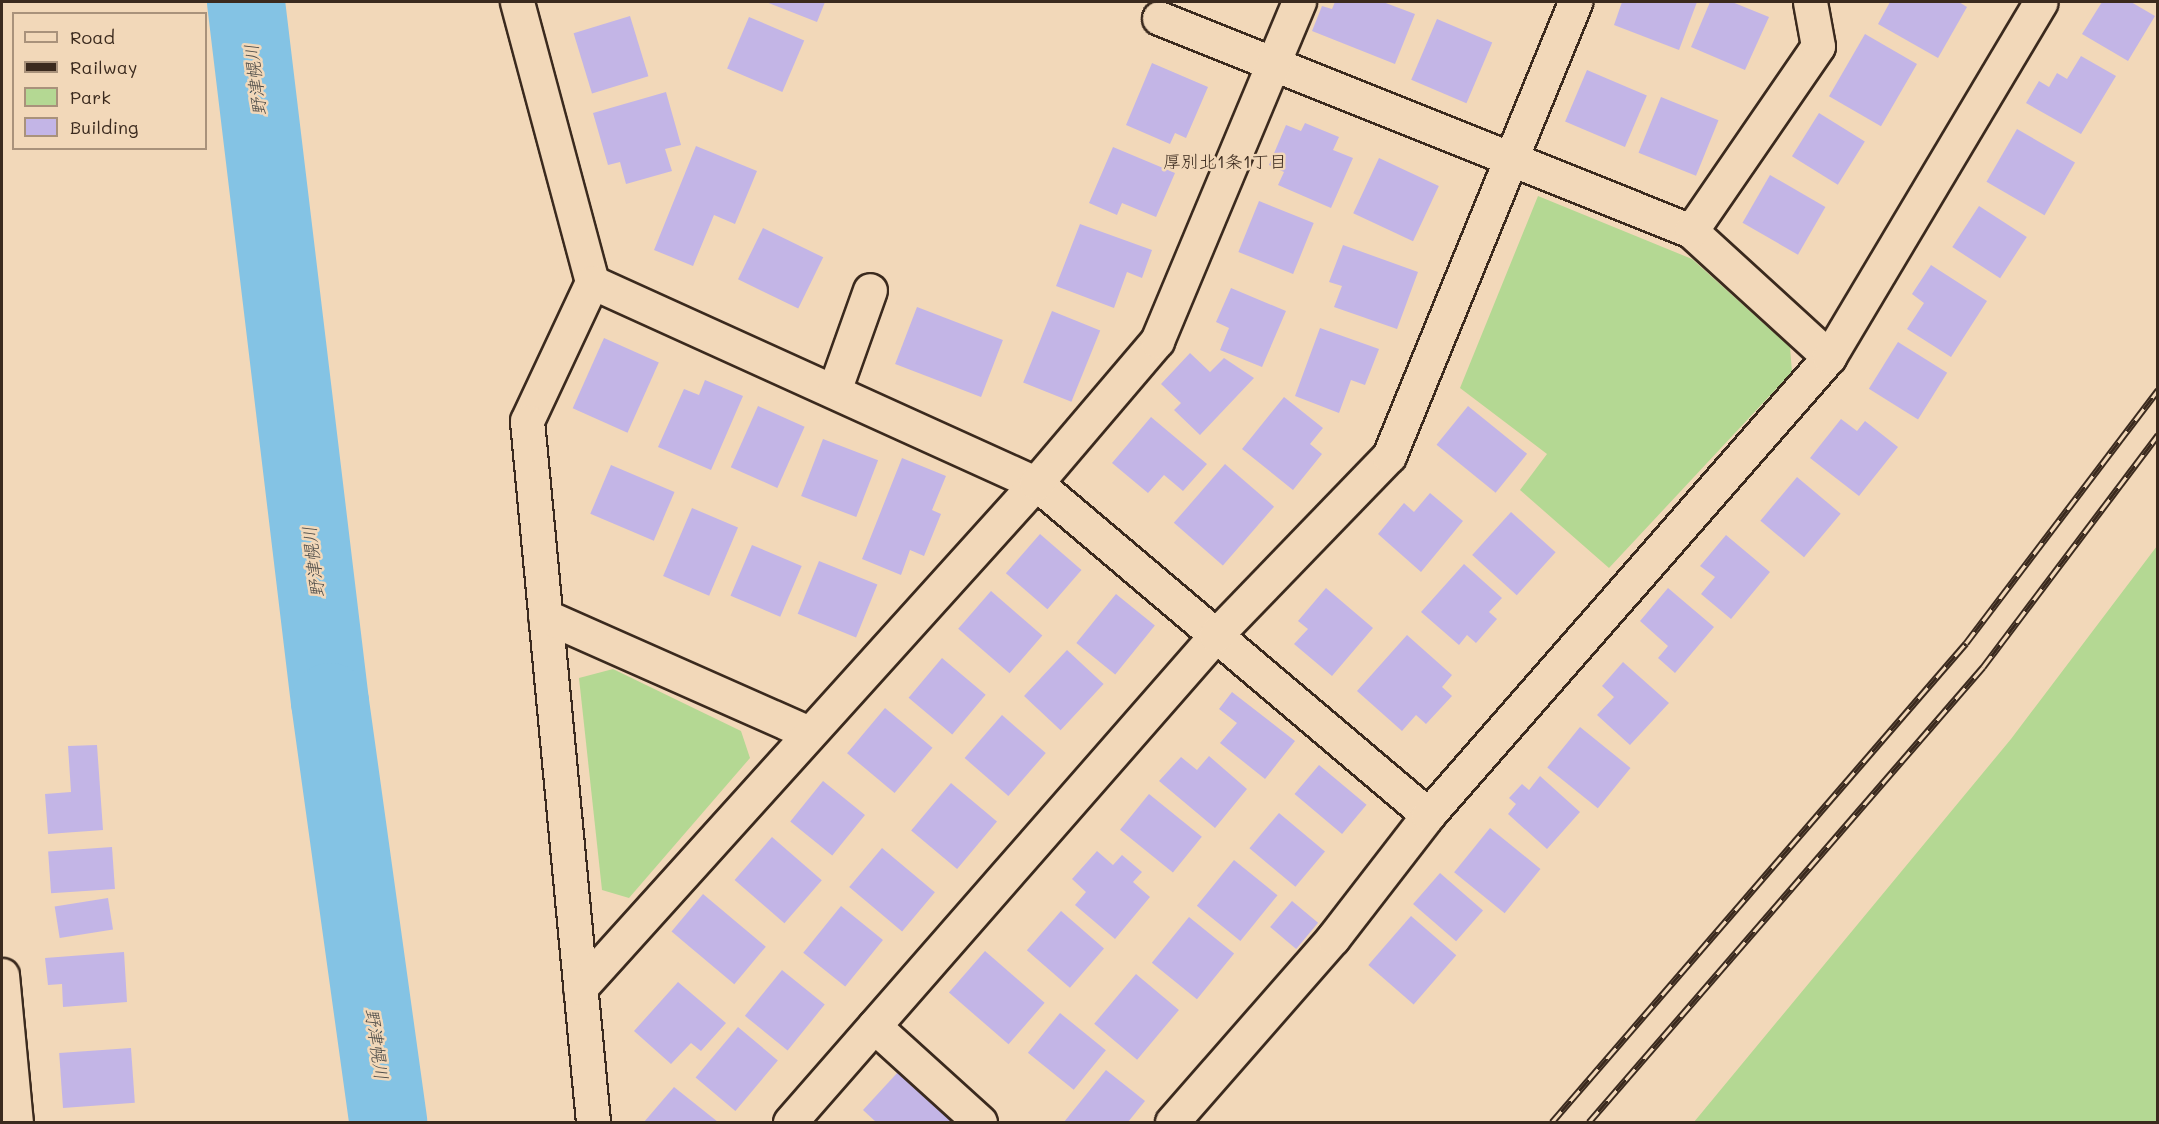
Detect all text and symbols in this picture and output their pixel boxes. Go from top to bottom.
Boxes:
legend [12,12,207,150]
text: Road [70,25,115,49]
water label: 野津幌川 [240,43,270,117]
text: Railway [70,55,137,79]
text: Park [70,85,111,109]
text: Building [70,115,138,139]
district label: 厚別北1条1丁目 [1163,150,1287,172]
water label: 野津幌川 [298,525,328,599]
water label: 野津幌川 [361,1007,393,1081]

